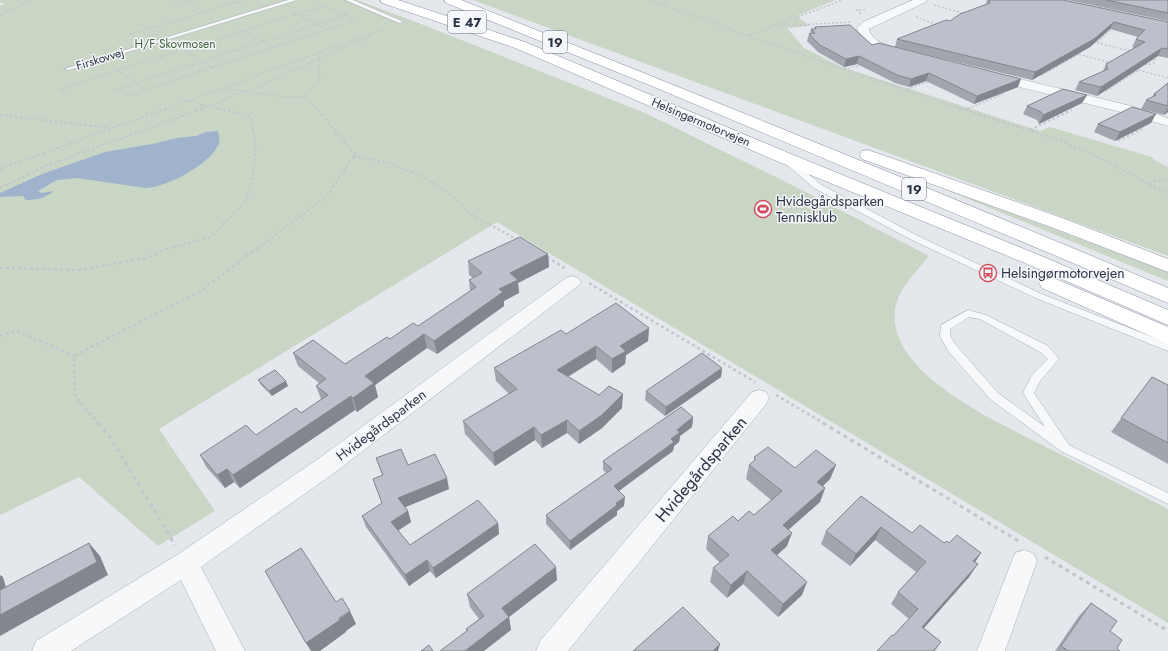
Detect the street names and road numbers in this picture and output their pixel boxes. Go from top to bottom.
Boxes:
road number: E 47 [448,11,486,33]
road number: 19 [543,31,567,53]
street label: Firskovvej [74,43,126,75]
street label: Helsingørmotorvejen [649,93,753,151]
road number: 19 [902,178,926,200]
street label: Hvidegårdsparken [332,384,430,466]
street label: Hvidegårdsparken [650,411,752,527]

